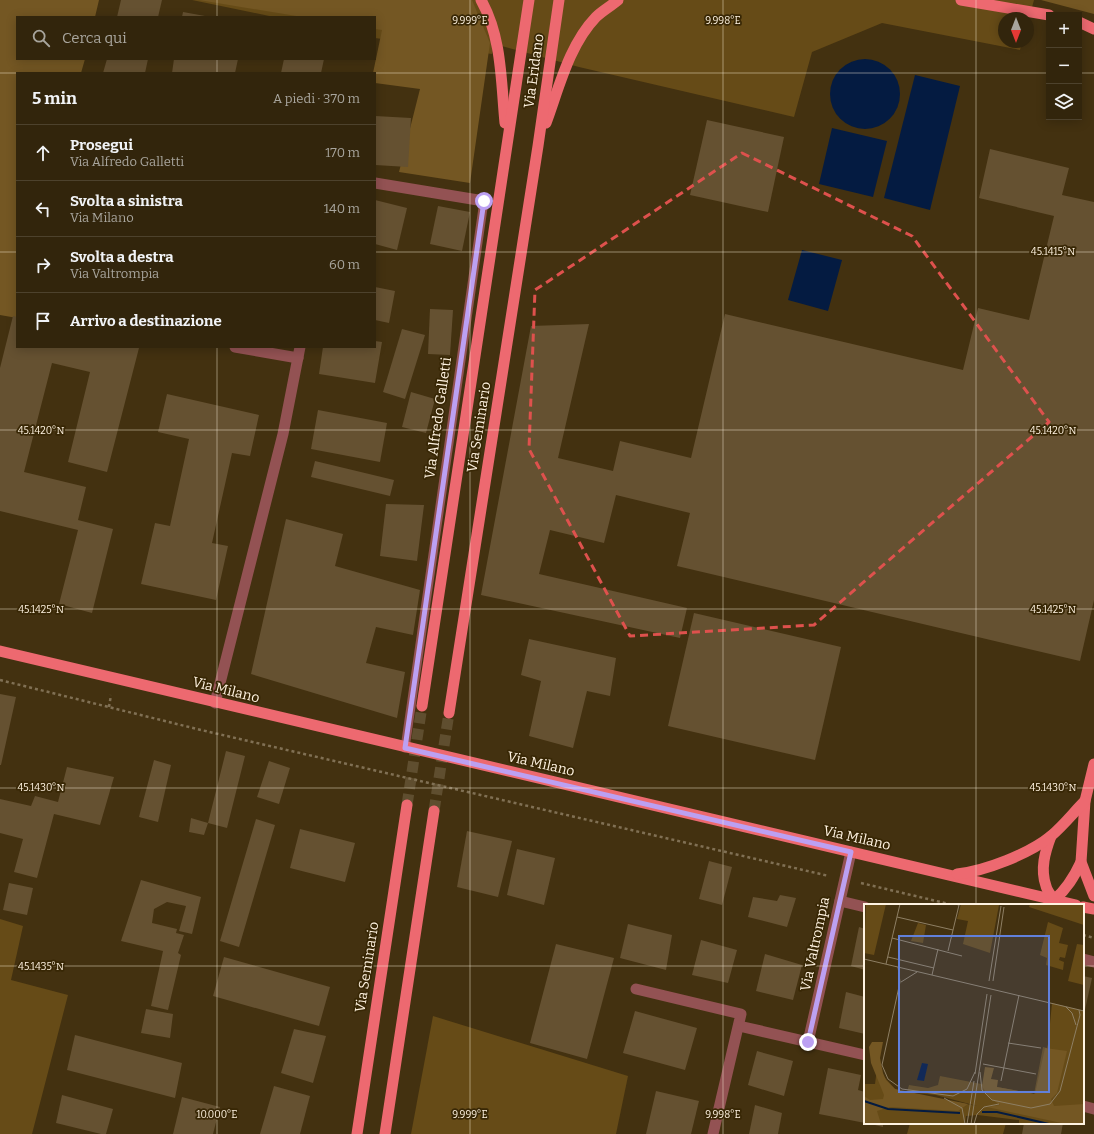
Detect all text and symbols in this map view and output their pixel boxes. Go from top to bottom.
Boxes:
north arrow [998,12,1034,48]
map controls [1046,12,1082,120]
button: + [1046,12,1082,48]
text: 9.999°E [452,15,488,27]
text: 9.998°E [705,15,741,27]
search box [16,16,376,60]
icon: search [30,27,52,49]
text: Cerca qui [62,29,127,47]
street label: Via Eridano [520,33,548,109]
button: − [1046,48,1082,84]
button: layers [1046,84,1082,120]
text: 5 min [32,88,77,109]
text: A piedi · 370 m [273,91,360,106]
text: Prosegui [70,136,133,154]
icon: ahead [32,142,54,164]
text: 170 m [325,145,360,160]
text: Via Alfredo Galletti [70,154,184,169]
text: Svolta a sinistra [70,192,183,210]
route start [475,192,493,210]
icon: left [32,198,54,220]
text: 140 m [324,201,360,216]
text: Via Milano [70,210,134,225]
text: 45.1415°N [1031,246,1075,258]
text: Svolta a destra [70,248,174,266]
icon: right [32,254,54,276]
text: 60 m [329,257,360,272]
text: Via Valtrompia [70,266,159,281]
icon: arrive [32,310,54,332]
text: Arrivo a destinazione [70,312,222,330]
street label: Via Alfredo Galletti [421,356,455,480]
street label: Via Seminario [463,380,495,474]
text: 45.1420°N [18,425,64,437]
text: 45.1420°N [1030,425,1076,437]
text: 45.1425°N [18,604,64,616]
text: 45.1425°N [1030,604,1076,616]
street label: Via Milano [191,673,261,707]
street label: Via Milano [506,748,576,780]
text: 45.1430°N [18,782,65,794]
text: 45.1430°N [1030,782,1077,794]
street label: Via Milano [822,822,892,854]
street label: Via Valtrompia [797,895,833,993]
inset map [864,904,1084,1124]
street label: Via Seminario [351,920,383,1014]
text: 45.1435°N [18,961,64,973]
route end [799,1033,817,1051]
text: 10.000°E [196,1109,238,1121]
text: 9.999°E [452,1109,488,1121]
text: 9.998°E [705,1109,741,1121]

